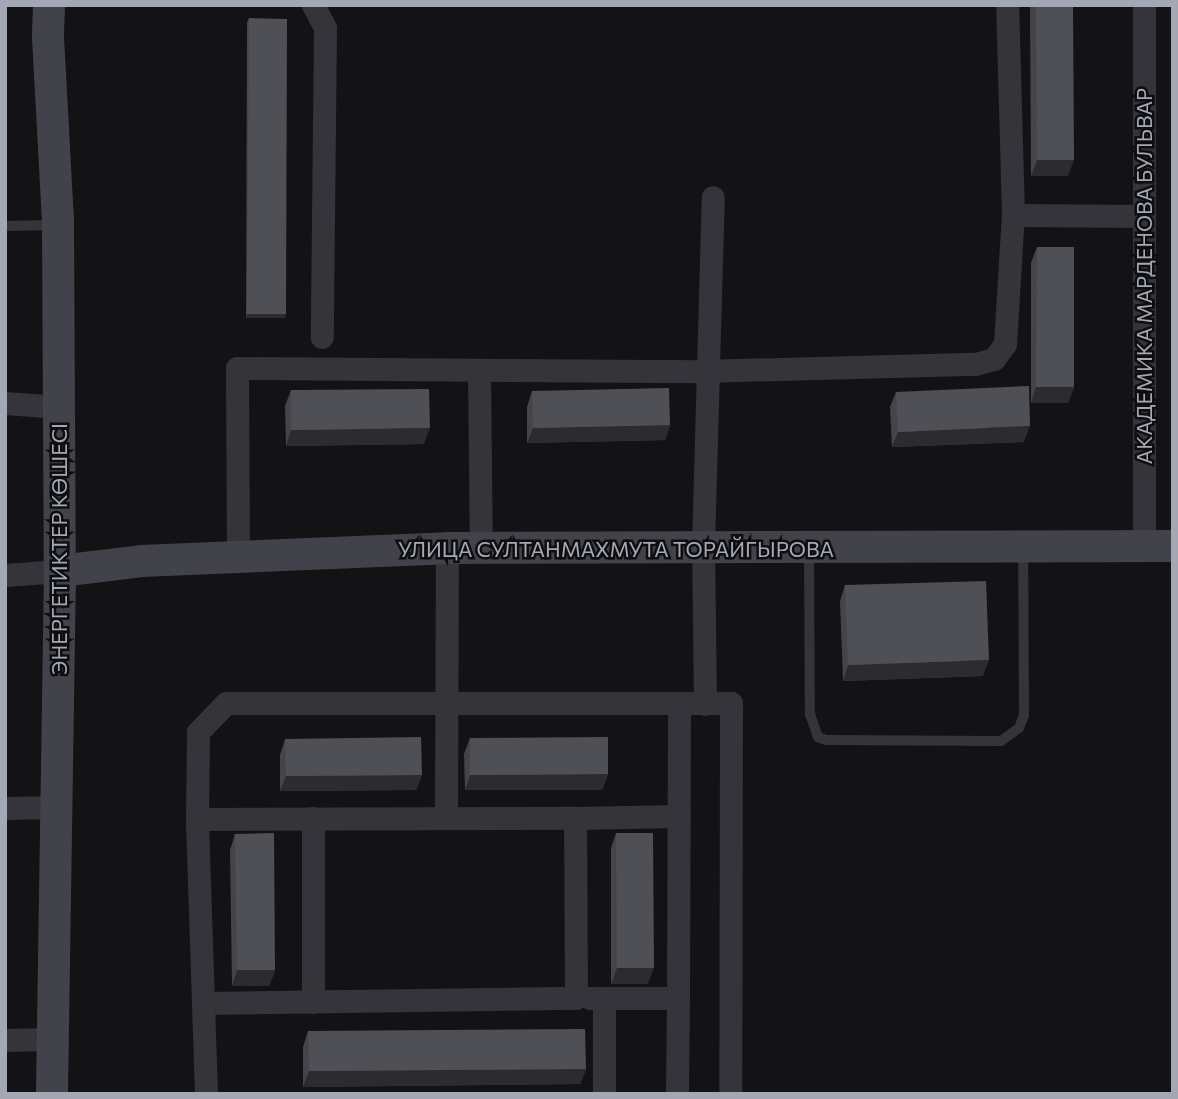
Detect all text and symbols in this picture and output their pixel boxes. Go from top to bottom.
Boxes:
street label: АКАДЕМИКА МАРДЕНОВА БУЛЬВАР [1131,88,1157,464]
street label: ЭНЕРГЕТИКТЕР КӨШЕСІ [46,423,72,675]
street label: УЛИЦА СУЛТАНМАХМУТА ТОРАЙГЫРОВА [398,536,834,562]

